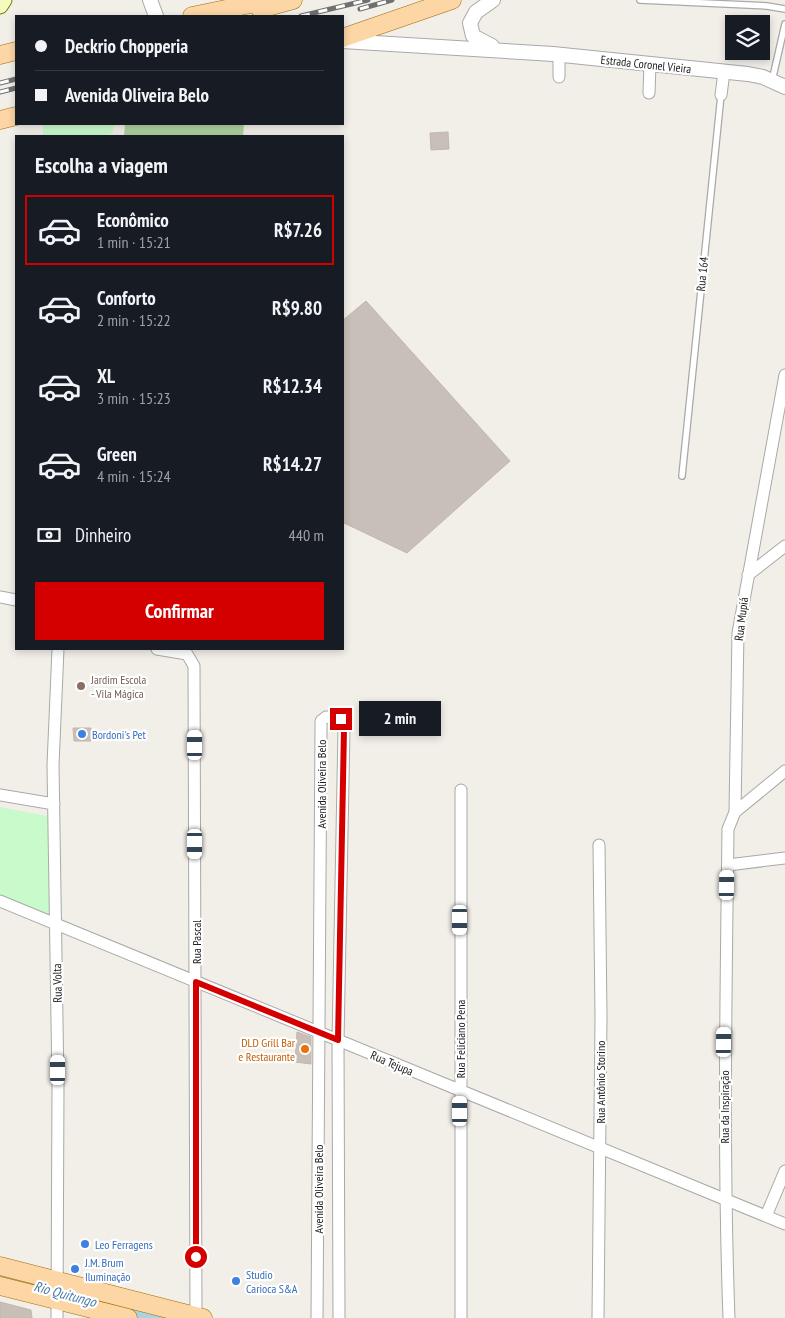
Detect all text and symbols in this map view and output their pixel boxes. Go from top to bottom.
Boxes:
map controls [725,15,770,60]
button: layers [725,15,770,60]
text: Deckrio Chopperia [65,34,188,58]
street label: Estrada Coronel Vieira [600,52,692,76]
text: Avenida Oliveira Belo [65,83,209,107]
text: Escolha a viagem [35,151,168,179]
icon: car [37,208,82,253]
text: Econômico [97,208,169,232]
text: R$7.26 [274,218,322,242]
text: 1 min · 15:21 [97,232,171,252]
street label: Rua 164 [693,255,711,292]
icon: car [37,286,82,331]
text: Conforto [97,286,156,310]
text: R$9.80 [272,296,322,320]
text: 2 min · 15:22 [97,310,171,330]
icon: car [37,364,82,409]
text: XL [97,364,115,388]
text: R$12.34 [263,374,322,398]
text: 3 min · 15:23 [97,388,171,408]
icon: car [37,442,82,487]
text: Green [97,442,137,466]
text: R$14.27 [263,452,322,476]
text: 4 min · 15:24 [97,466,171,486]
icon: cash [35,521,63,549]
text: Dinheiro [75,523,131,547]
text: 440 m [289,525,324,545]
button: Confirmar [35,582,324,640]
street label: Rua Mupiá [731,596,751,642]
place label: Jardim Escola - Vila Mágica [90,672,146,701]
marker: Jardim Escola - Vila Mágica [75,680,87,692]
callout: 2 min [358,702,441,736]
route end [330,708,352,730]
text: 2 min [384,708,416,728]
place label: Bordoni's Pet [92,727,147,742]
marker: Bordoni's Pet [76,728,88,740]
car [187,730,202,760]
street label: Avenida Oliveira Belo [314,740,329,828]
car [187,829,202,859]
car [719,870,734,900]
car [452,905,467,935]
street label: Rua Pascal [189,920,204,964]
street label: Rua Volta [49,963,65,1003]
street label: Rua Feliciano Pena [453,1000,468,1078]
car [716,1027,731,1057]
place label: DLD Grill Bar e Restaurante [238,1035,296,1064]
street label: Rua Antônio Storino [593,1041,608,1123]
marker: DLD Grill Bar e Restaurante [299,1043,311,1055]
street label: Rua Tejupa [368,1047,416,1079]
car [50,1055,65,1085]
street label: Rua da Inspiração [717,1070,732,1144]
car [452,1096,467,1126]
street label: Avenida Oliveira Belo [311,1145,326,1233]
place label: Leo Ferragens [95,1237,153,1252]
marker: Leo Ferragens [79,1238,91,1250]
route start [185,1246,207,1268]
place label: J.M. Brum Iluminação [84,1255,131,1284]
marker: J.M. Brum Iluminação [69,1263,81,1275]
place label: Studio Carioca S&A [246,1267,298,1296]
marker: Studio Carioca S&A [230,1275,242,1287]
water label: Rio Quitungo [32,1277,99,1311]

